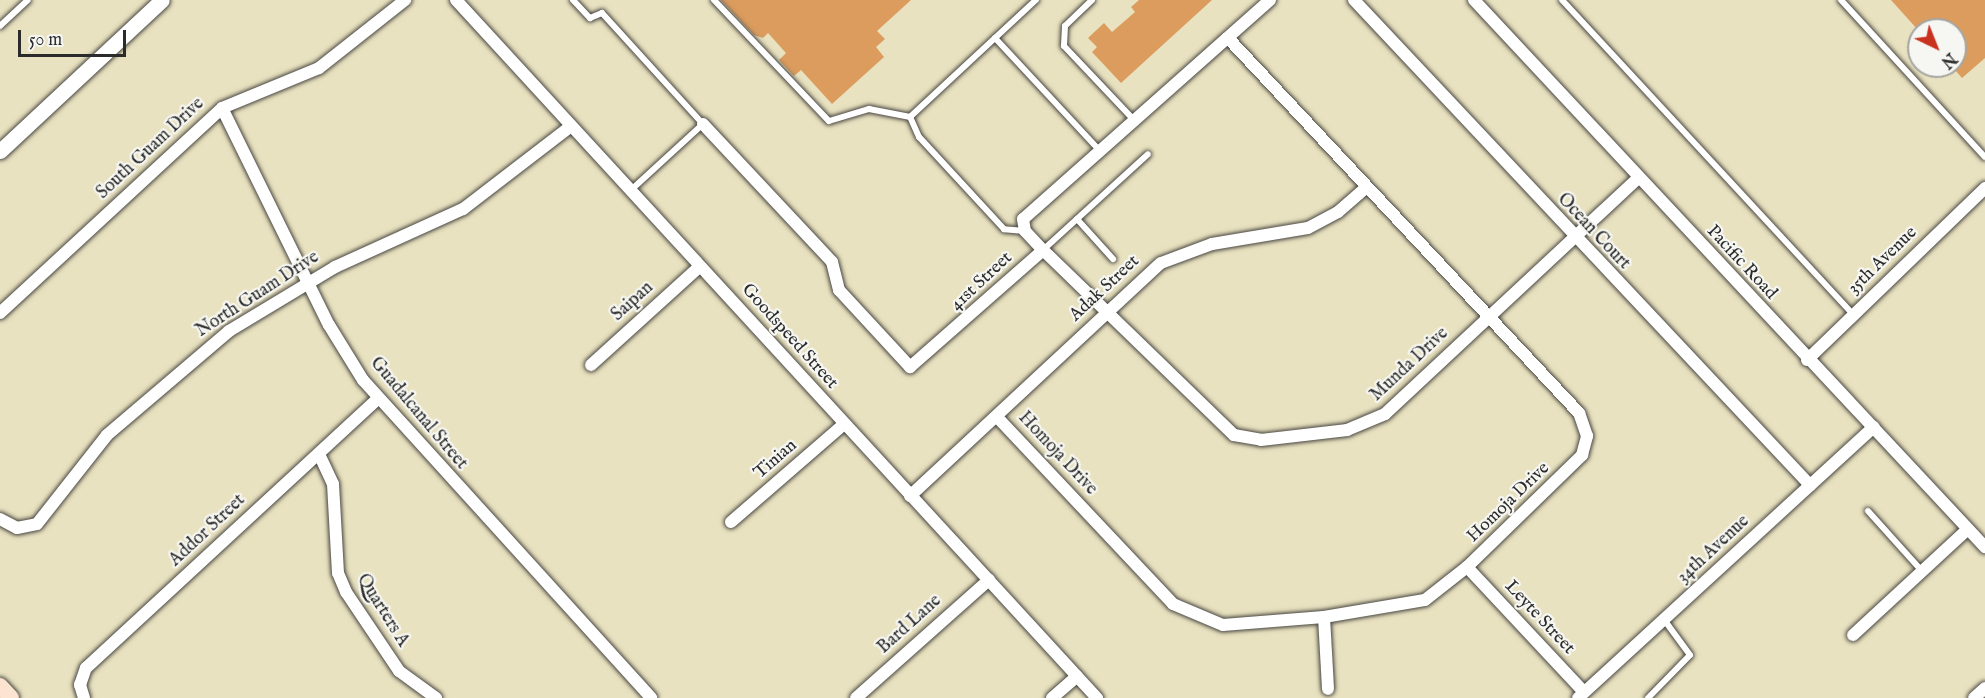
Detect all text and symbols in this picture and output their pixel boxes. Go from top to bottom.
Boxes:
scale bar [21,18,129,56]
north arrow [1907,18,1967,78]
text: 50 m [29,29,62,52]
text: N [1936,48,1960,72]
street label: South Guam Drive [93,94,209,204]
street label: Ocean Court [1552,189,1634,275]
street label: Pacific Road [1701,221,1781,305]
street label: 35th Avenue [1844,223,1922,299]
street label: North Guam Drive [192,247,324,343]
street label: 41st Street [947,248,1017,316]
street label: Adak Street [1066,251,1144,327]
street label: Saipan [608,278,658,326]
street label: Goodspeed Street [736,280,842,394]
street label: Munda Drive [1366,323,1454,407]
street label: Guadalcanal Street [365,353,471,475]
street label: Homoja Drive [1013,408,1101,500]
street label: Tinian [750,436,802,484]
street label: Homoja Drive [1463,458,1555,548]
street label: Addor Street [165,490,251,572]
street label: 34th Avenue [1674,511,1754,589]
street label: Quarters A [351,571,413,651]
street label: Leyte Street [1499,577,1579,659]
street label: Bard Lane [874,591,946,659]

